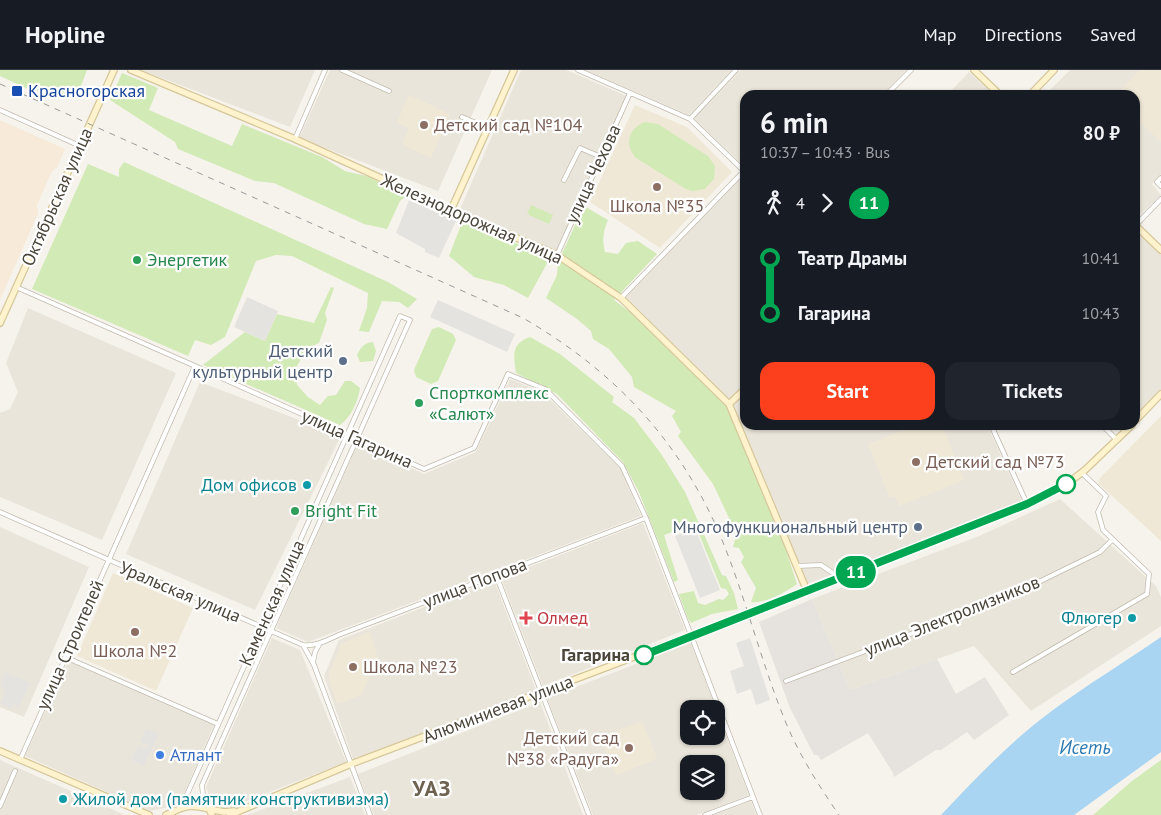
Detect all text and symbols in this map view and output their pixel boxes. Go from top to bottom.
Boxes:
text: Hopline [25,19,105,50]
text: Map [924,23,956,46]
text: Directions [984,23,1062,46]
text: Saved [1090,23,1136,46]
place label: Красногорская [28,79,145,102]
marker: Красногорская [10,84,24,98]
text: 6 min [760,104,828,141]
place label: Детский сад №104 [434,113,582,136]
marker: Детский сад №104 [418,119,430,131]
street label: улица Чехова [560,121,626,227]
text: 80 ₽ [1083,121,1120,145]
street label: Октябрьская улица [16,124,97,270]
text: 10:37 – 10:43 · Bus [760,142,890,162]
street label: Железнодорожная улица [377,168,567,269]
marker: Школа №35 [651,181,663,193]
icon: walk [760,189,788,217]
icon: forward [813,189,841,217]
text: 11 [859,191,879,214]
text: 4 [796,193,805,213]
place label: Школа №35 [610,194,704,217]
text: Театр Драмы [798,246,907,270]
place label: Энергетик [147,248,227,271]
text: 10:41 [1082,248,1120,268]
marker: Энергетик [131,254,143,266]
text: Гагарина [798,301,871,325]
text: 10:43 [1082,303,1120,323]
place label: Детский культурный центр [192,339,333,383]
marker: Детский культурный центр [337,355,349,367]
button: Start [760,362,935,420]
button: Tickets [945,362,1120,420]
place label: Спорткомплекс «Салют» [429,381,549,425]
marker: Спорткомплекс «Салют» [413,397,425,409]
street label: улица Гагарина [298,404,416,473]
place label: Детский сад №73 [926,450,1064,473]
marker: Детский сад №73 [910,456,922,468]
place label: Дом офисов [201,473,297,496]
unlabelled marker [1056,474,1076,494]
marker: Дом офисов [301,479,313,491]
place label: Bright Fit [305,499,377,522]
marker: Bright Fit [289,505,301,517]
place label: Многофункциональный центр [672,515,908,538]
marker: Многофункциональный центр [912,521,924,533]
street label: Каменская улица [234,536,310,669]
street label: улица Попова [420,552,530,613]
street label: Уральская улица [116,556,244,627]
line badge: 11 [834,556,878,588]
text: 11 [846,560,866,583]
street label: улица Электролизников [861,570,1043,661]
street label: улица Строителей [31,576,108,713]
place label: Олмед [537,606,588,629]
place label: Флюгер [1061,606,1122,629]
marker: Олмед [519,611,533,625]
marker: Флюгер [1126,612,1138,624]
marker: Школа №2 [129,626,141,638]
place label: Школа №2 [93,639,177,662]
place label: Гагарина [561,643,630,666]
marker: Гагарина [634,645,654,665]
place label: Школа №23 [363,655,458,678]
marker: Школа №23 [347,661,359,673]
street label: Алюминиевая улица [419,669,576,748]
map controls [680,700,725,800]
button: locate [680,700,725,745]
place label: Детский сад №38 «Радуга» [507,726,619,770]
water label: Исеть [1059,735,1111,759]
marker: Детский сад №38 «Радуга» [623,742,635,754]
place label: Атлант [170,743,223,766]
marker: Атлант [154,749,166,761]
button: layers [680,755,725,800]
district label: УАЗ [412,774,451,802]
place label: Жилой дом (памятник конструктивизма) [72,787,389,810]
marker: Жилой дом (памятник конструктивизма) [57,793,69,805]

